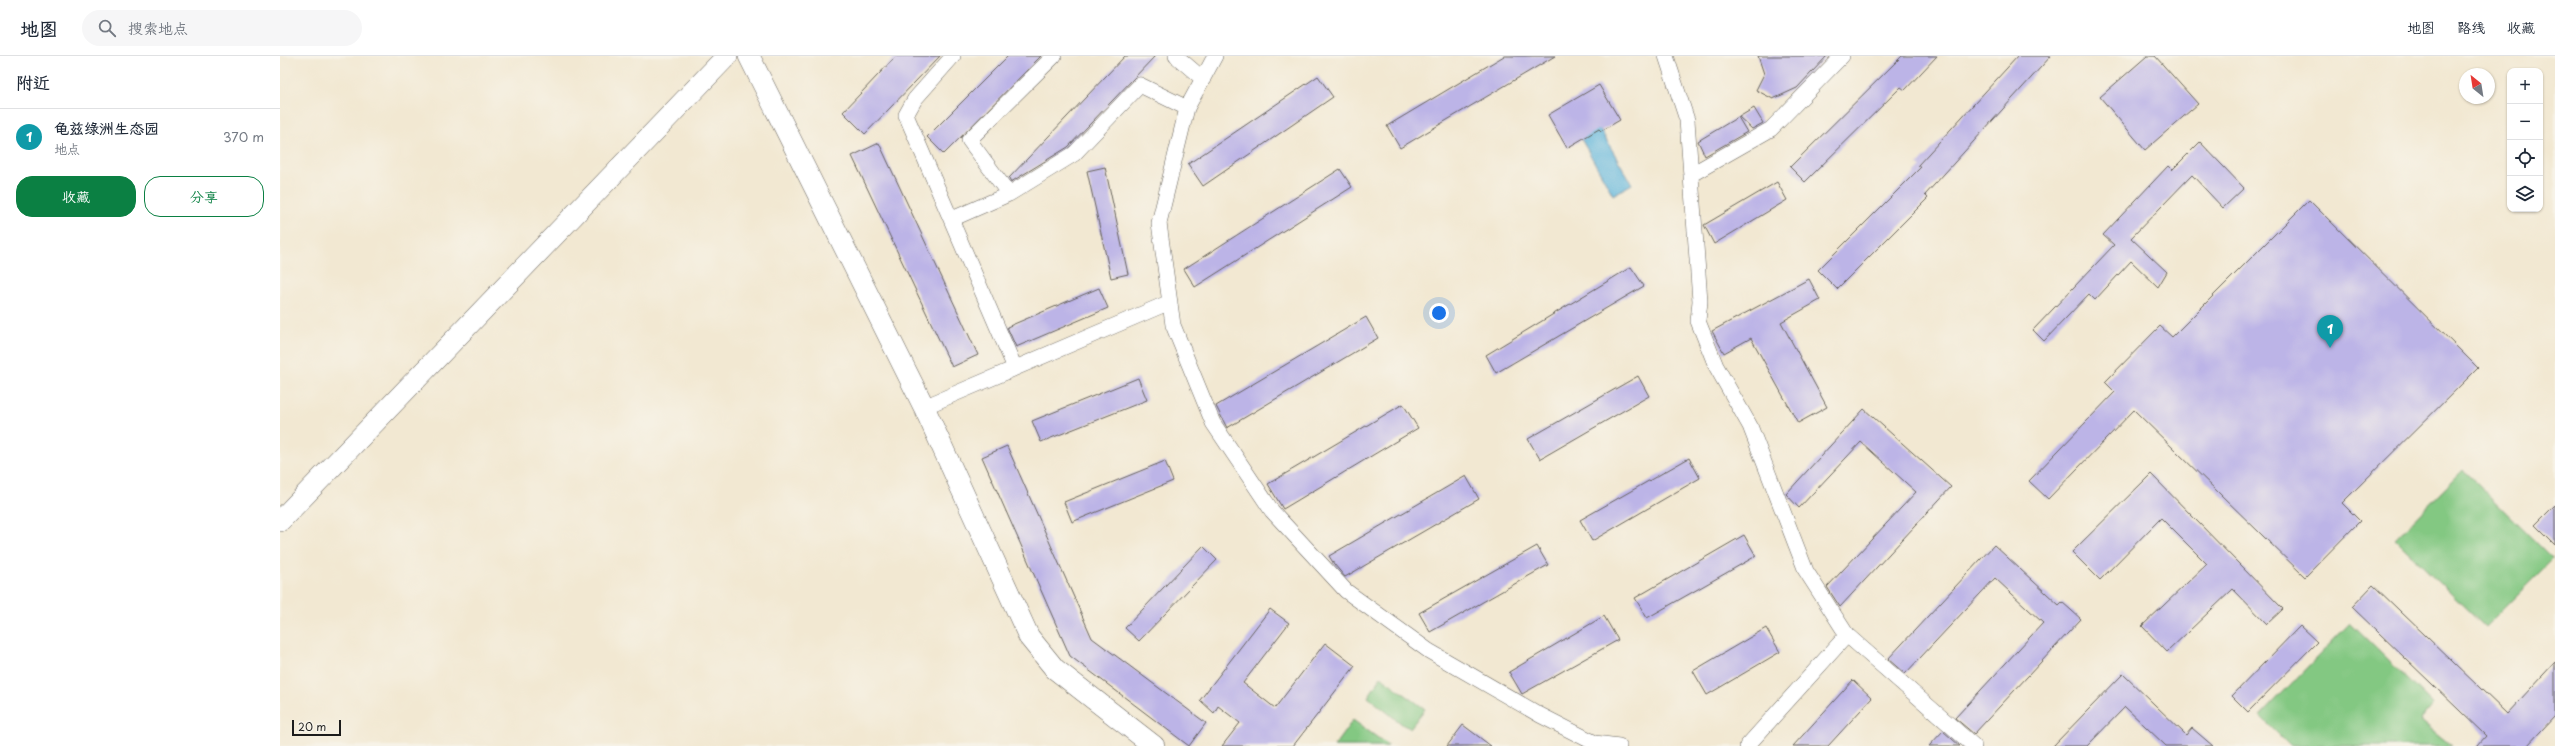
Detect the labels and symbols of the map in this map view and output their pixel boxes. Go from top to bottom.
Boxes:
north arrow [2459,68,2495,104]
your location [1429,303,1449,323]
pin: 1 [2317,315,2343,348]
scale bar [292,718,341,737]

